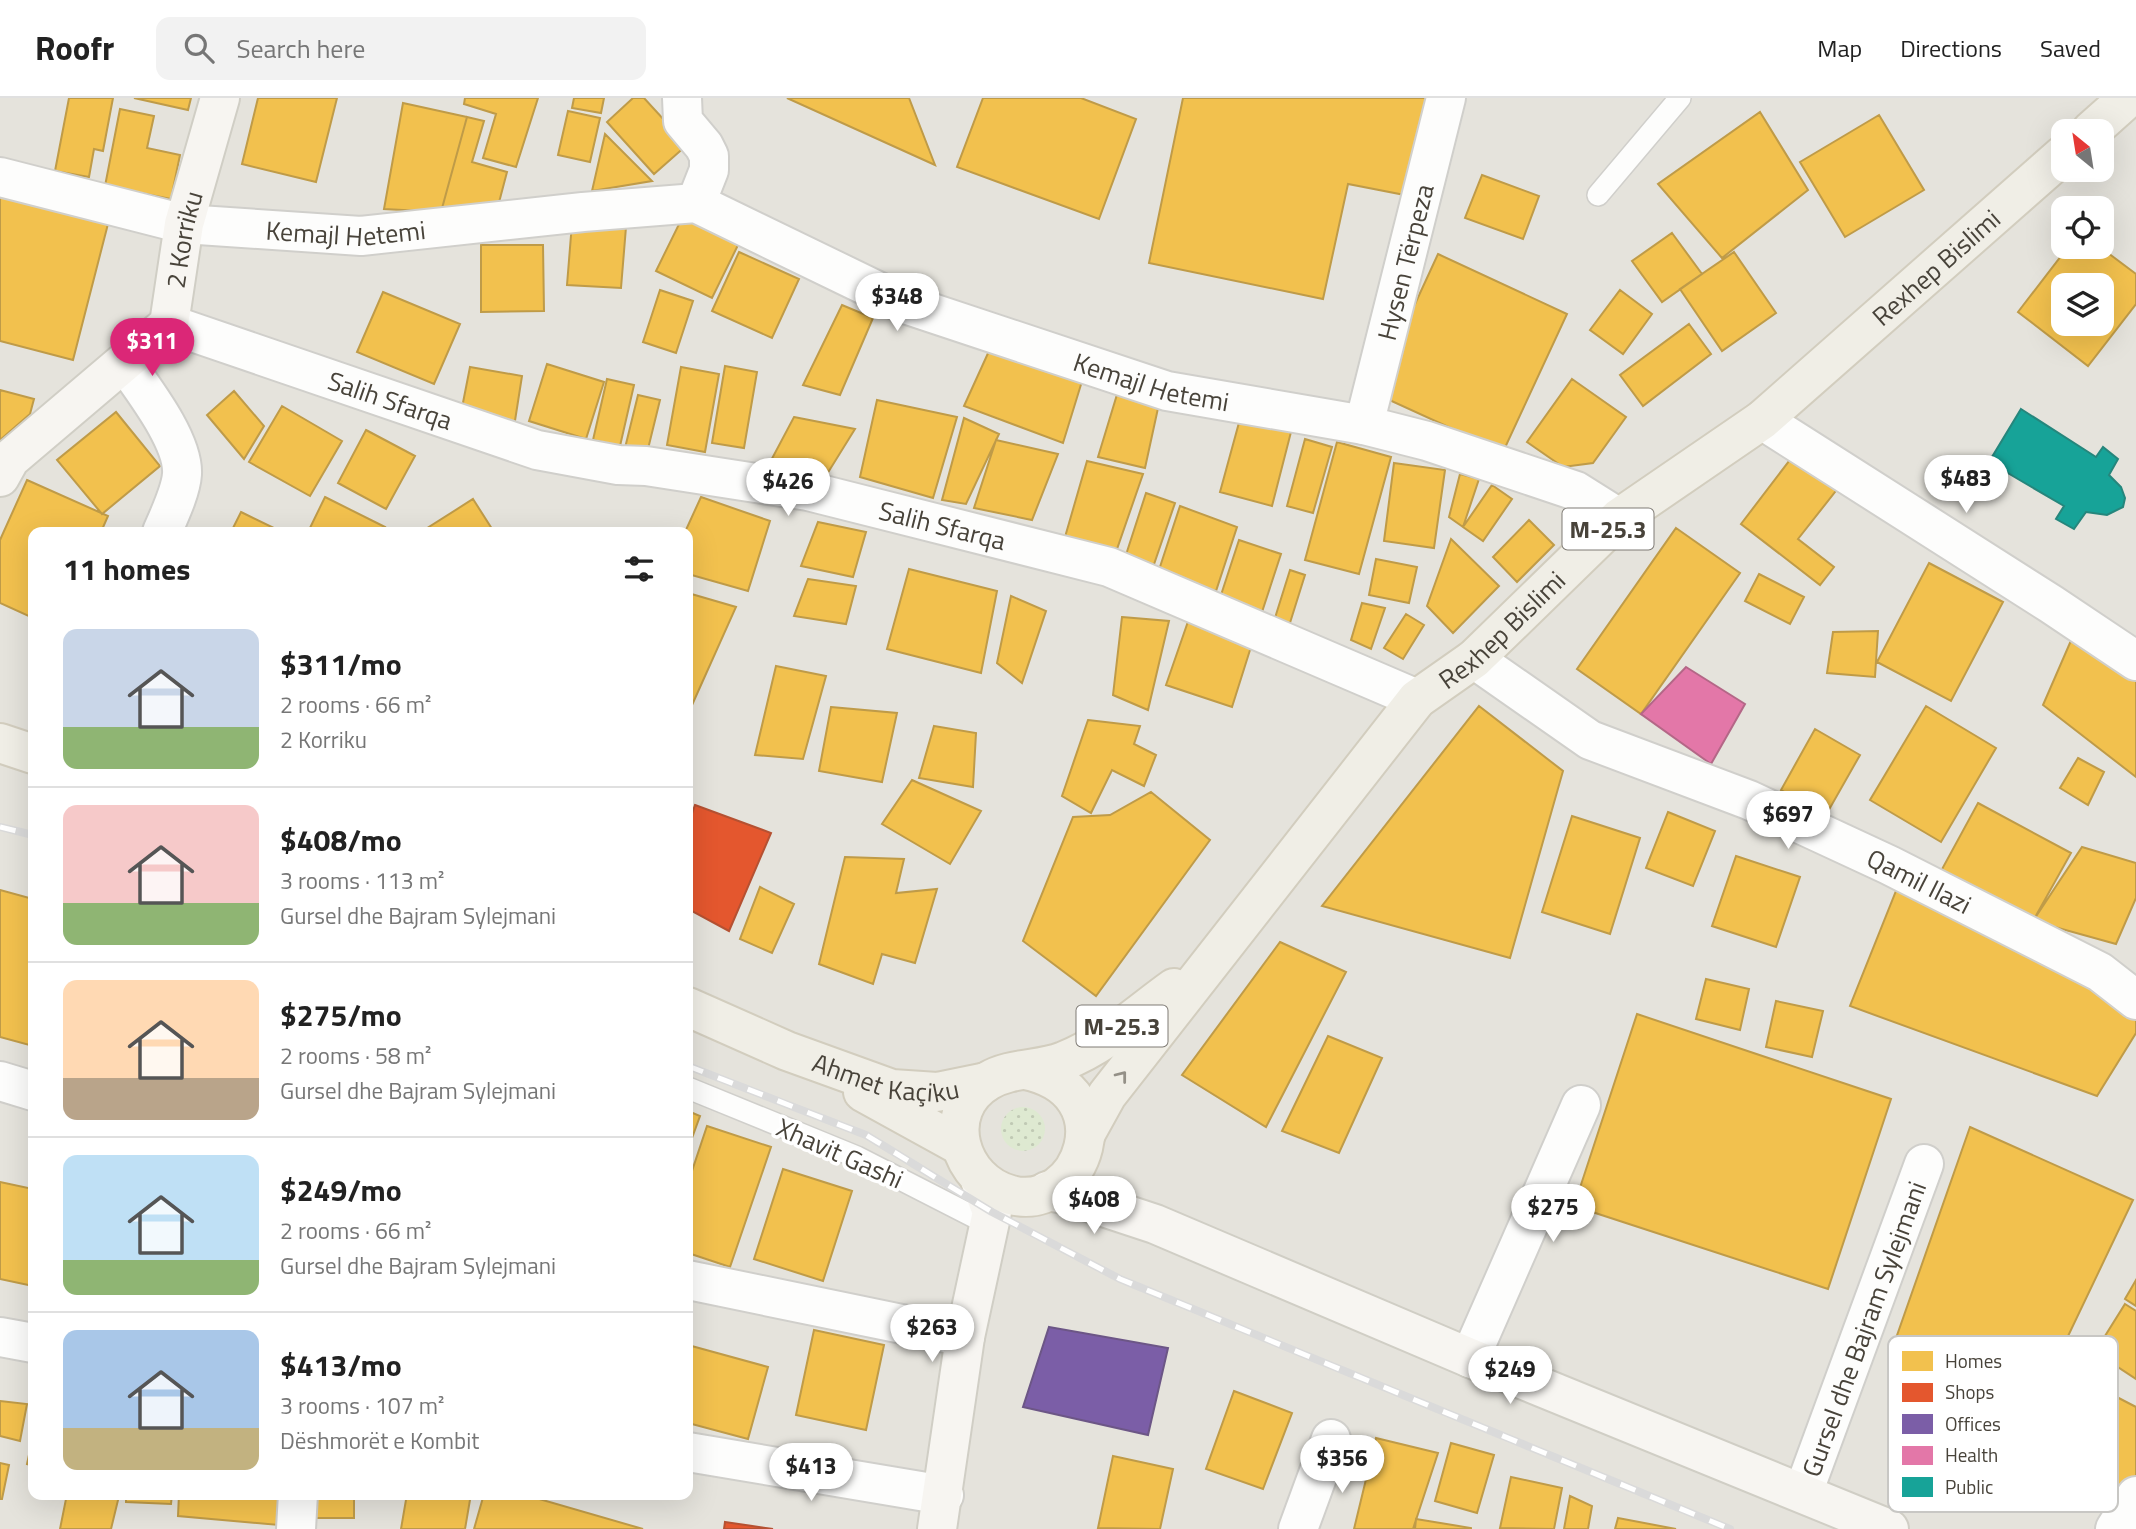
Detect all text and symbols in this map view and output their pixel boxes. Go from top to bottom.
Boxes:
search box [156,17,646,80]
text: Roofr [35,23,114,73]
icon: search [180,29,218,67]
text: Search here [236,29,365,68]
text: Map [1817,30,1862,66]
text: Directions [1900,30,2002,66]
text: Saved [2040,30,2101,66]
north arrow [2051,119,2114,182]
map controls [2051,119,2114,336]
street label: Hysen Tërpeza [1366,180,1443,344]
street label: 2 Korriku [155,186,212,291]
button: locate [2051,196,2114,259]
street label: Rexhep Bislimi [1863,200,2009,335]
street label: Kemajl Hetemi [265,210,427,256]
button: layers [2051,273,2114,336]
pin: $348 [856,274,938,333]
text: $348 [871,278,923,313]
pin: $311 [111,318,193,378]
text: $311 [126,323,178,358]
street label: Kemajl Hetemi [1069,342,1232,421]
street label: Salih Sfarqa [323,360,458,439]
pin: $483 [1925,456,2007,515]
pin: $426 [747,458,829,518]
text: $483 [1940,460,1992,495]
text: $426 [762,463,814,498]
street label: Salih Sfarqa [875,490,1010,560]
road number: M-25.3 [1562,508,1654,550]
text: 11 homes [63,546,190,592]
icon: filters [620,550,658,588]
street label: Rexhep Bislimi [1430,561,1574,698]
text: $311/mo [280,641,402,687]
icon: home [119,657,203,741]
text: 2 rooms · 66 m² [280,687,431,722]
text: 2 Korriku [280,722,367,757]
pin: $697 [1747,792,1829,851]
text: $697 [1762,796,1814,831]
text: $408/mo [280,817,402,863]
icon: home [119,833,203,917]
street label: Qamil Ilazi [1861,838,1978,923]
text: 3 rooms · 113 m² [280,863,444,898]
text: Gursel dhe Bajram Sylejmani [280,898,556,933]
text: $275/mo [280,992,402,1038]
road number: M-25.3 [1076,1006,1168,1046]
icon: home [119,1008,203,1092]
text: 2 rooms · 58 m² [280,1038,431,1073]
street label: Ahmet Kaçiku [807,1042,963,1112]
one-way arrow [1113,1071,1126,1083]
text: Gursel dhe Bajram Sylejmani [280,1073,556,1108]
street label: Xhavit Gashi [770,1108,910,1198]
text: $249/mo [280,1167,402,1213]
street label: Gursel dhe Bajram Sylejmani [1791,1175,1936,1482]
pin: $408 [1053,1176,1135,1236]
text: $408 [1068,1181,1120,1216]
icon: home [119,1183,203,1267]
pin: $275 [1512,1184,1594,1244]
text: $275 [1527,1189,1579,1224]
text: 2 rooms · 66 m² [280,1213,431,1248]
text: Gursel dhe Bajram Sylejmani [280,1248,556,1283]
pin: $263 [891,1304,973,1364]
text: $263 [906,1309,958,1344]
legend [1888,1336,2118,1512]
text: $413/mo [280,1342,402,1388]
pin: $249 [1469,1346,1551,1406]
text: Homes [1945,1346,2002,1375]
text: $249 [1484,1351,1536,1386]
icon: home [119,1358,203,1442]
text: Shops [1945,1377,1995,1406]
text: 3 rooms · 107 m² [280,1388,444,1423]
text: Offices [1945,1409,2001,1438]
text: Dëshmorët e Kombit [280,1423,479,1458]
pin: $356 [1301,1436,1383,1495]
text: $356 [1316,1440,1368,1475]
text: Health [1945,1440,1998,1469]
pin: $413 [770,1444,852,1503]
text: $413 [785,1448,837,1483]
text: Public [1945,1472,1993,1501]

